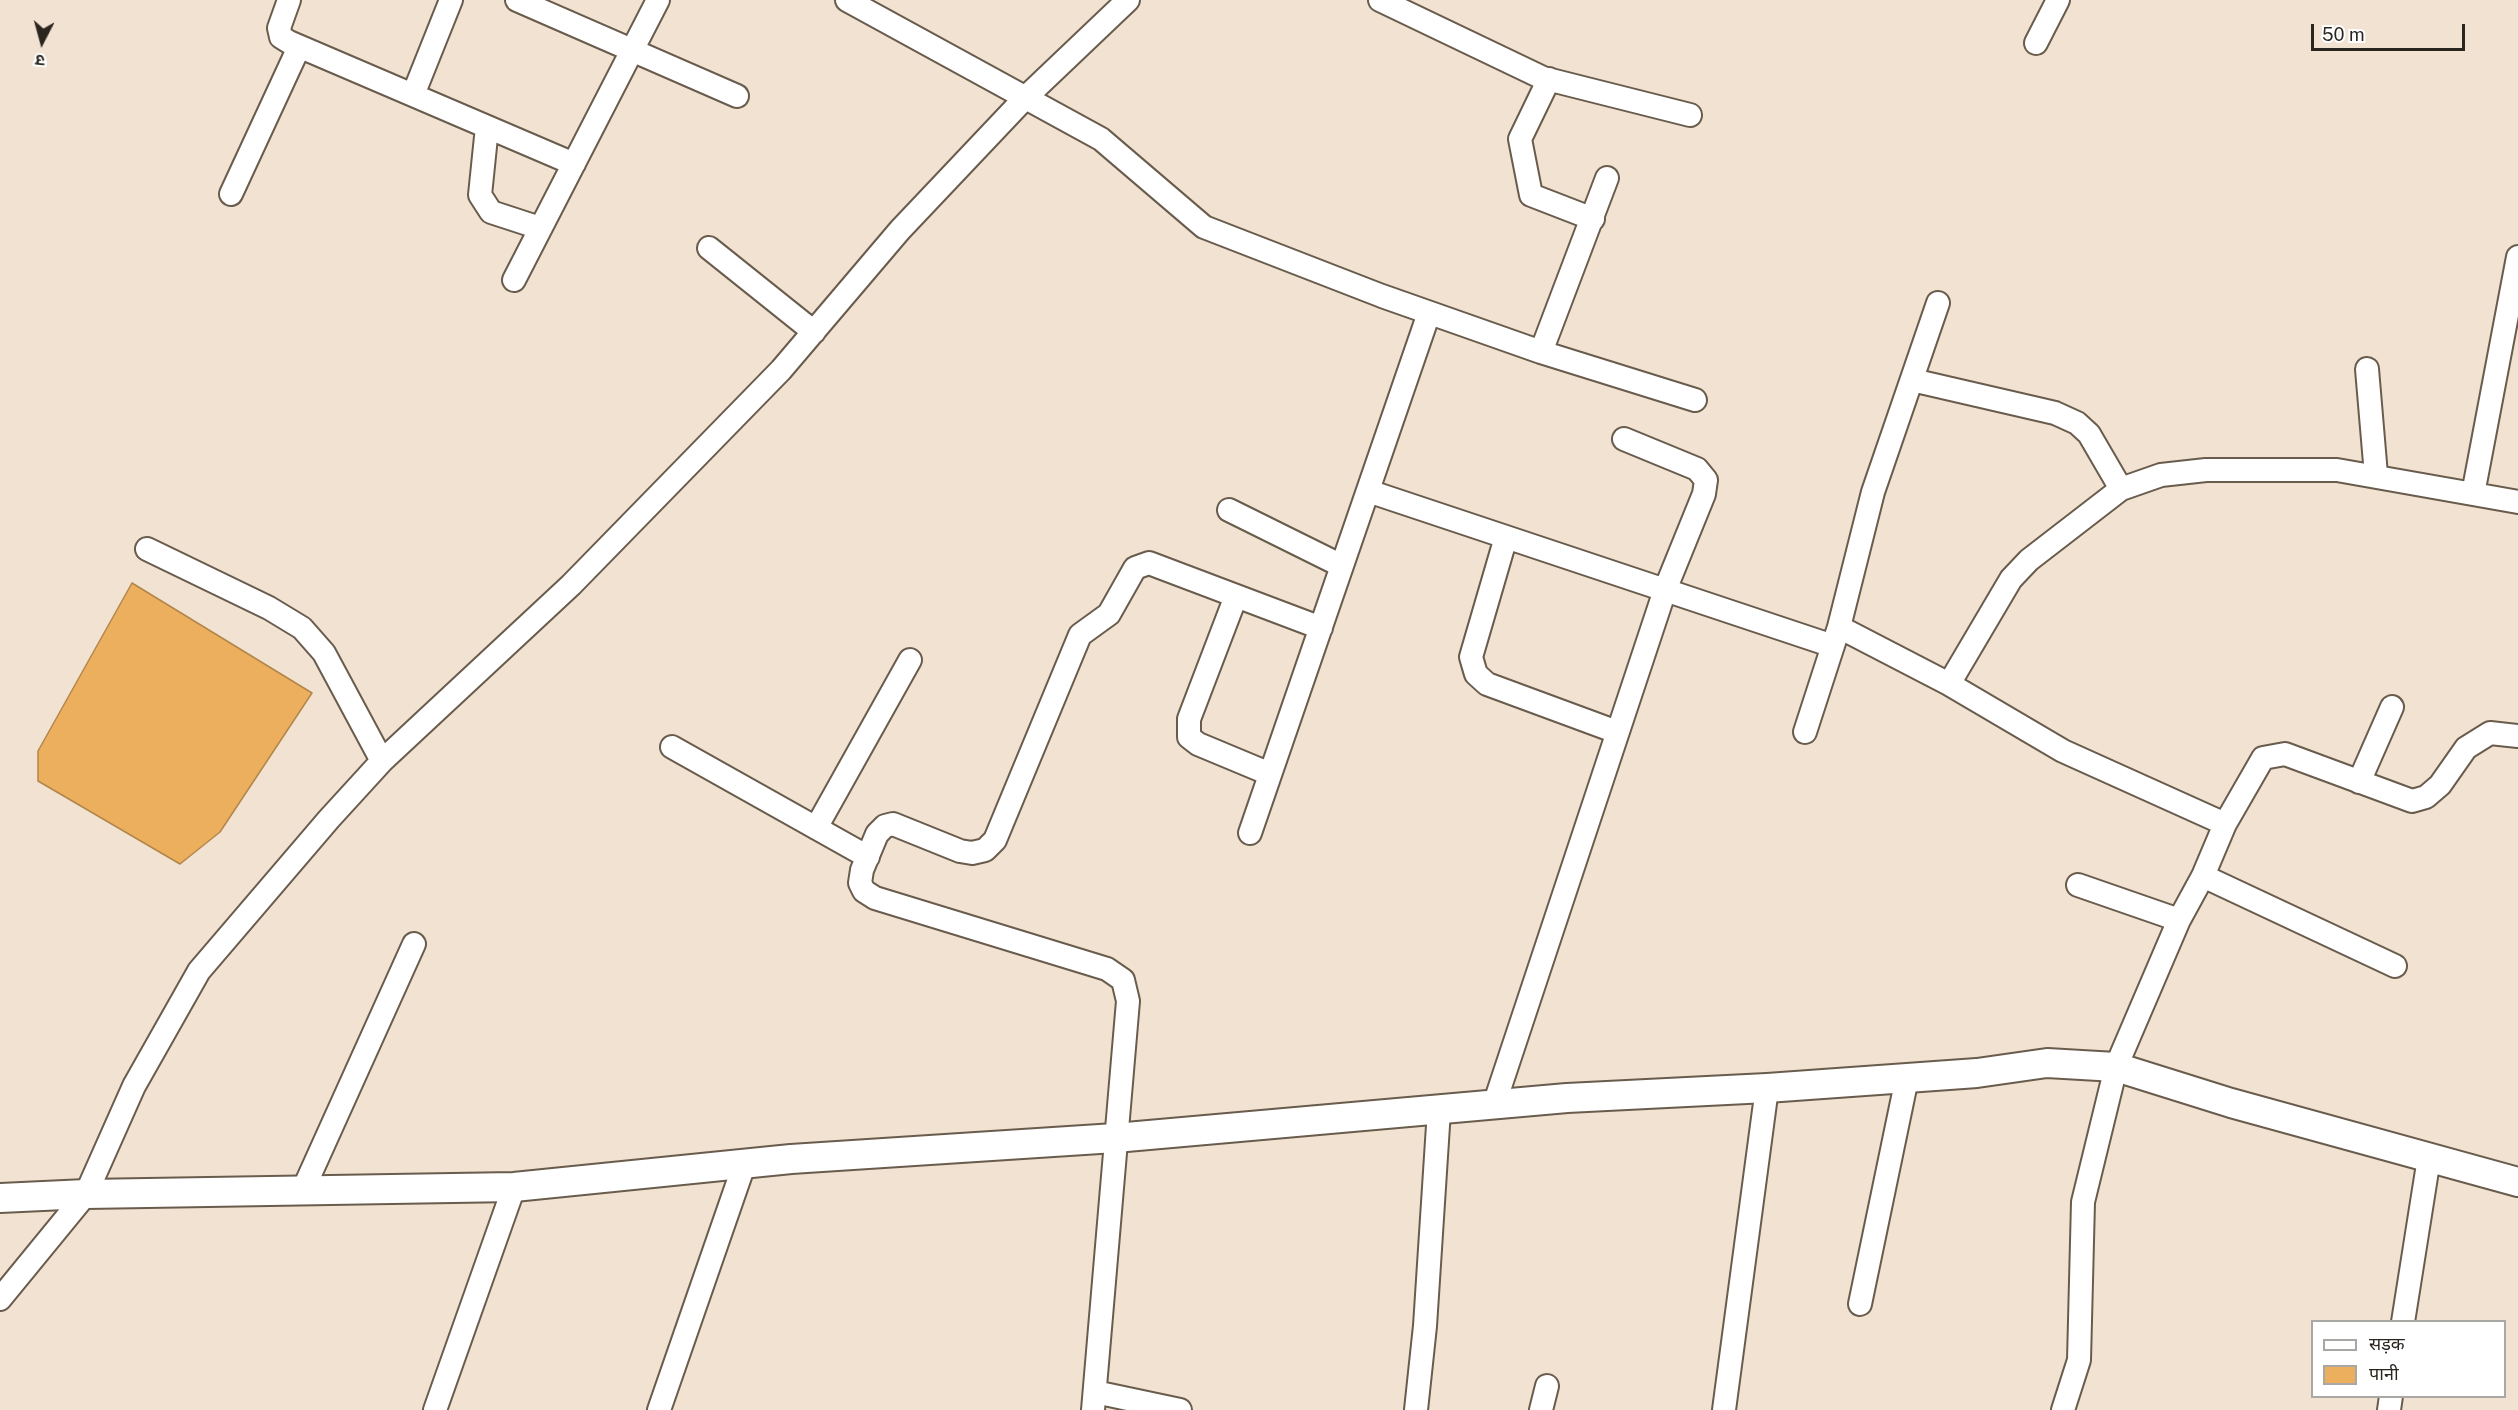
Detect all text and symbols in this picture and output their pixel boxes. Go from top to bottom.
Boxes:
north arrow [12,12,72,72]
scale bar [2314,12,2468,50]
text: 50 m [2322,24,2365,45]
text: उ [34,50,46,70]
legend [2311,1320,2506,1398]
text: सड़क [2369,1333,2405,1354]
text: पानी [2369,1363,2399,1384]

